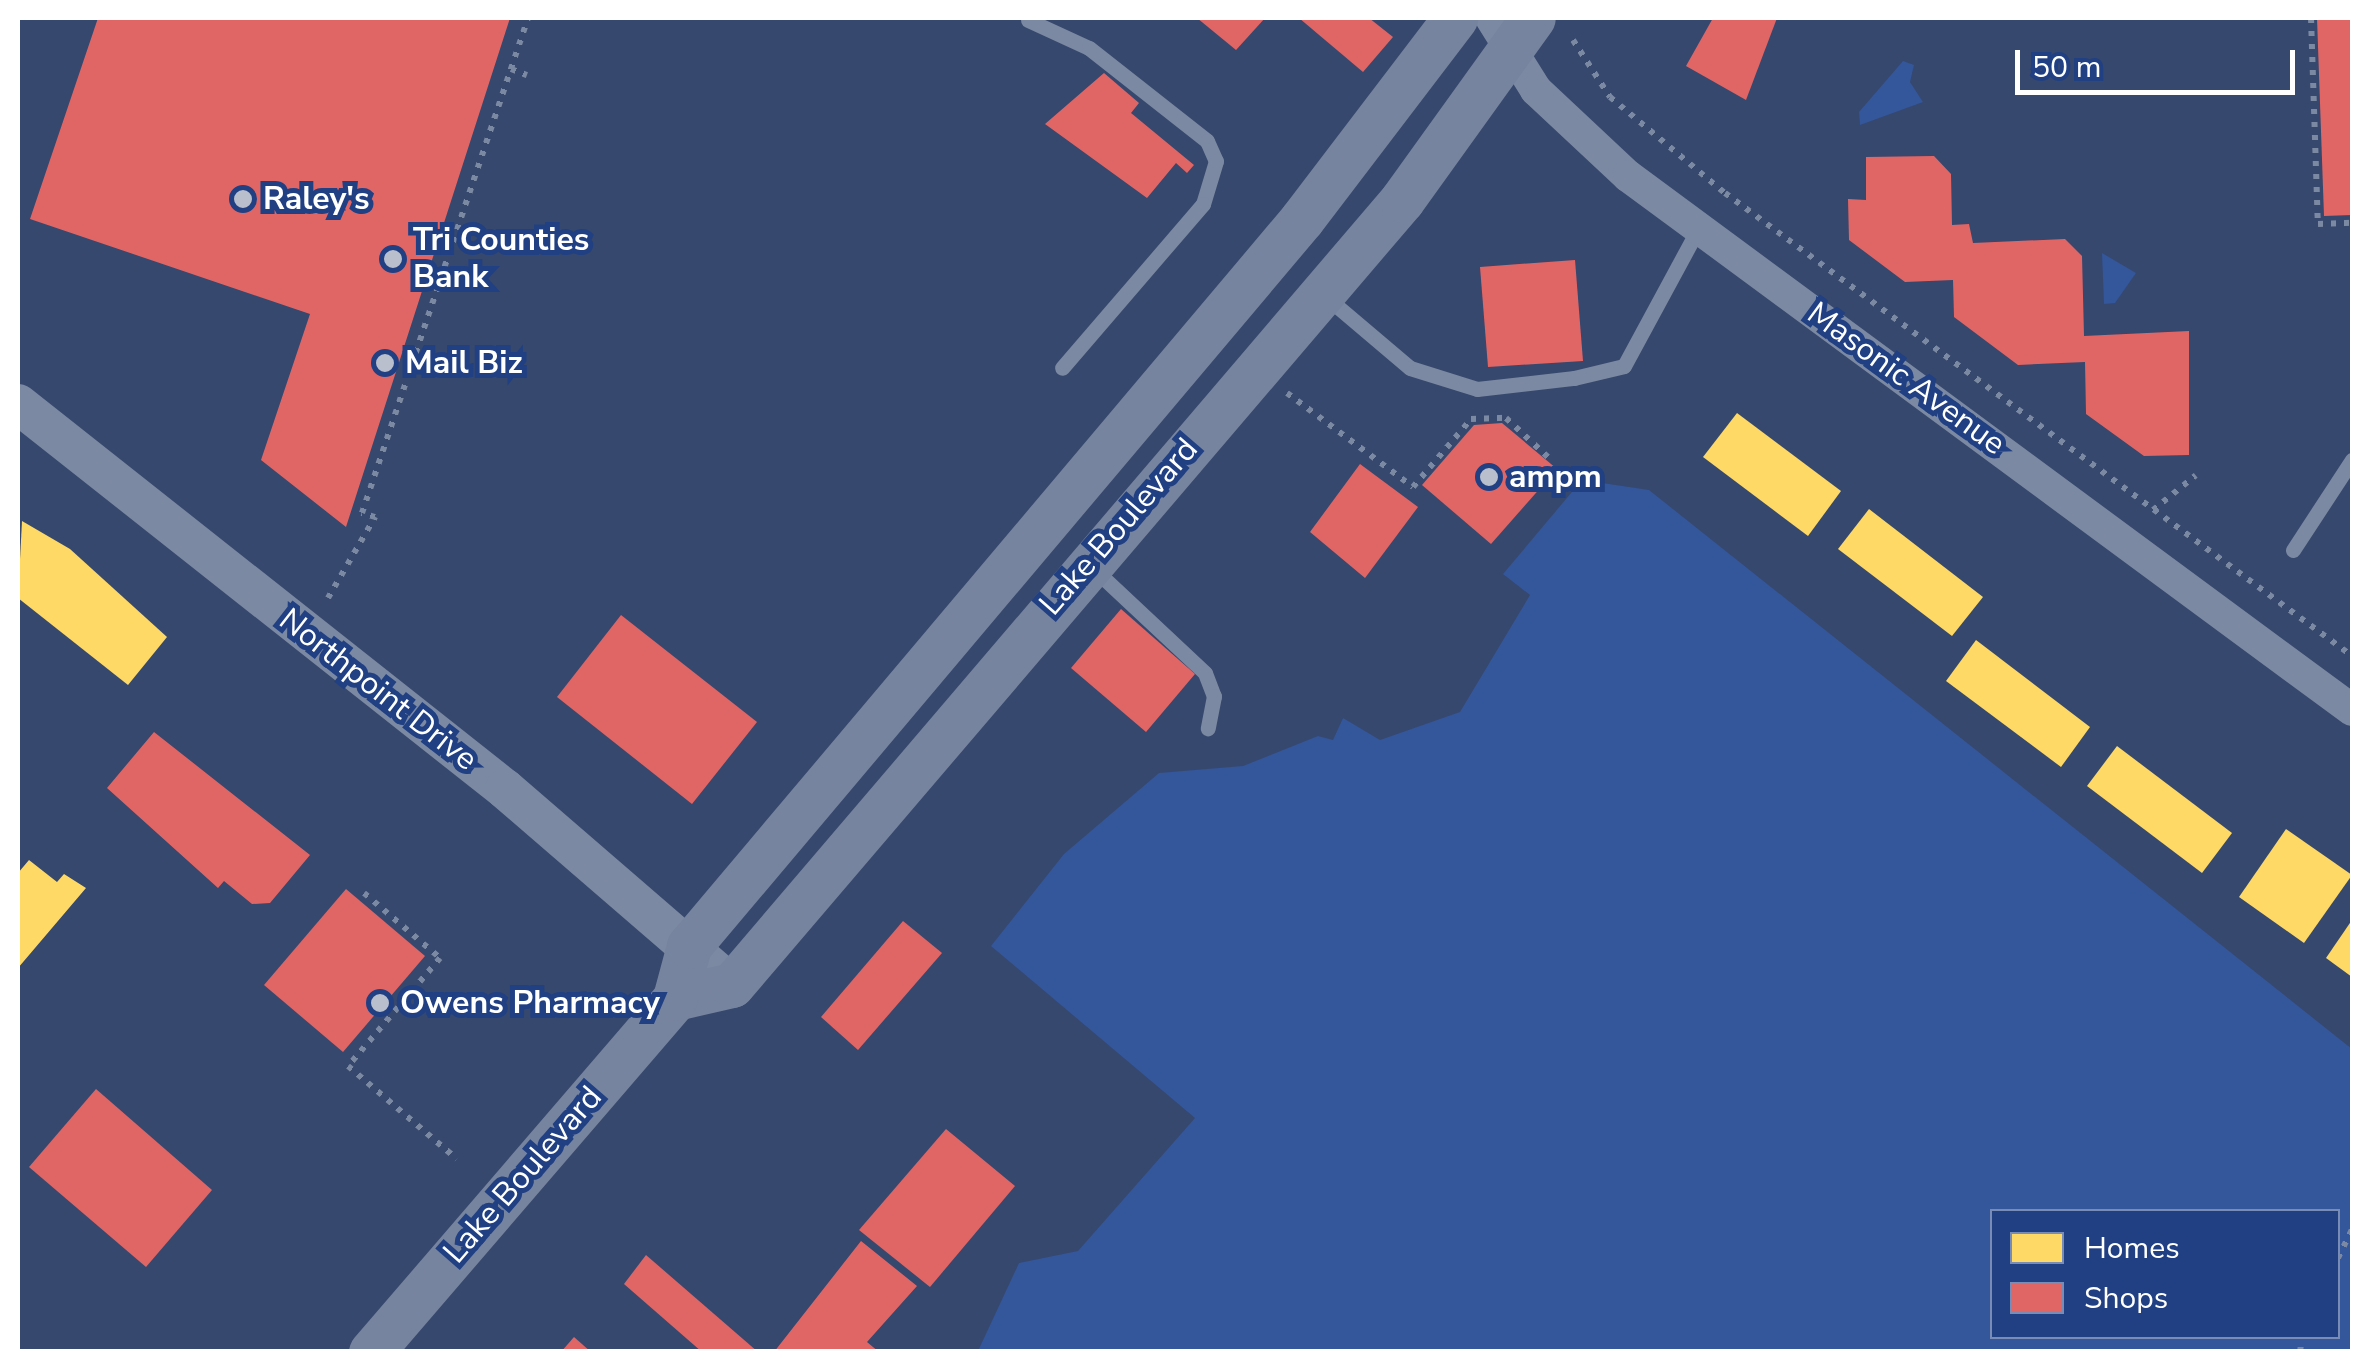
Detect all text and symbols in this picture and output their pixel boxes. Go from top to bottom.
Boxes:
scale bar [2020,30,2300,92]
text: 50 m [2032,47,2101,88]
place label: Raley's [263,180,370,218]
marker: Raley's [232,188,254,210]
place label: Tri Counties Bank [413,222,589,297]
marker: Tri Counties Bank [382,248,404,270]
street label: Masonic Avenue [1800,294,2012,464]
place label: Mail Biz [405,344,523,382]
marker: Mail Biz [374,352,396,374]
street label: Lake Boulevard [1032,431,1206,623]
place label: ampm [1509,458,1602,496]
marker: ampm [1478,466,1500,488]
street label: Northpoint Drive [271,601,485,779]
place label: Owens Pharmacy [400,984,660,1022]
marker: Owens Pharmacy [369,992,391,1014]
street label: Lake Boulevard [436,1079,610,1271]
legend [1990,1209,2340,1339]
text: Homes [2084,1228,2180,1269]
text: Shops [2084,1278,2168,1319]

